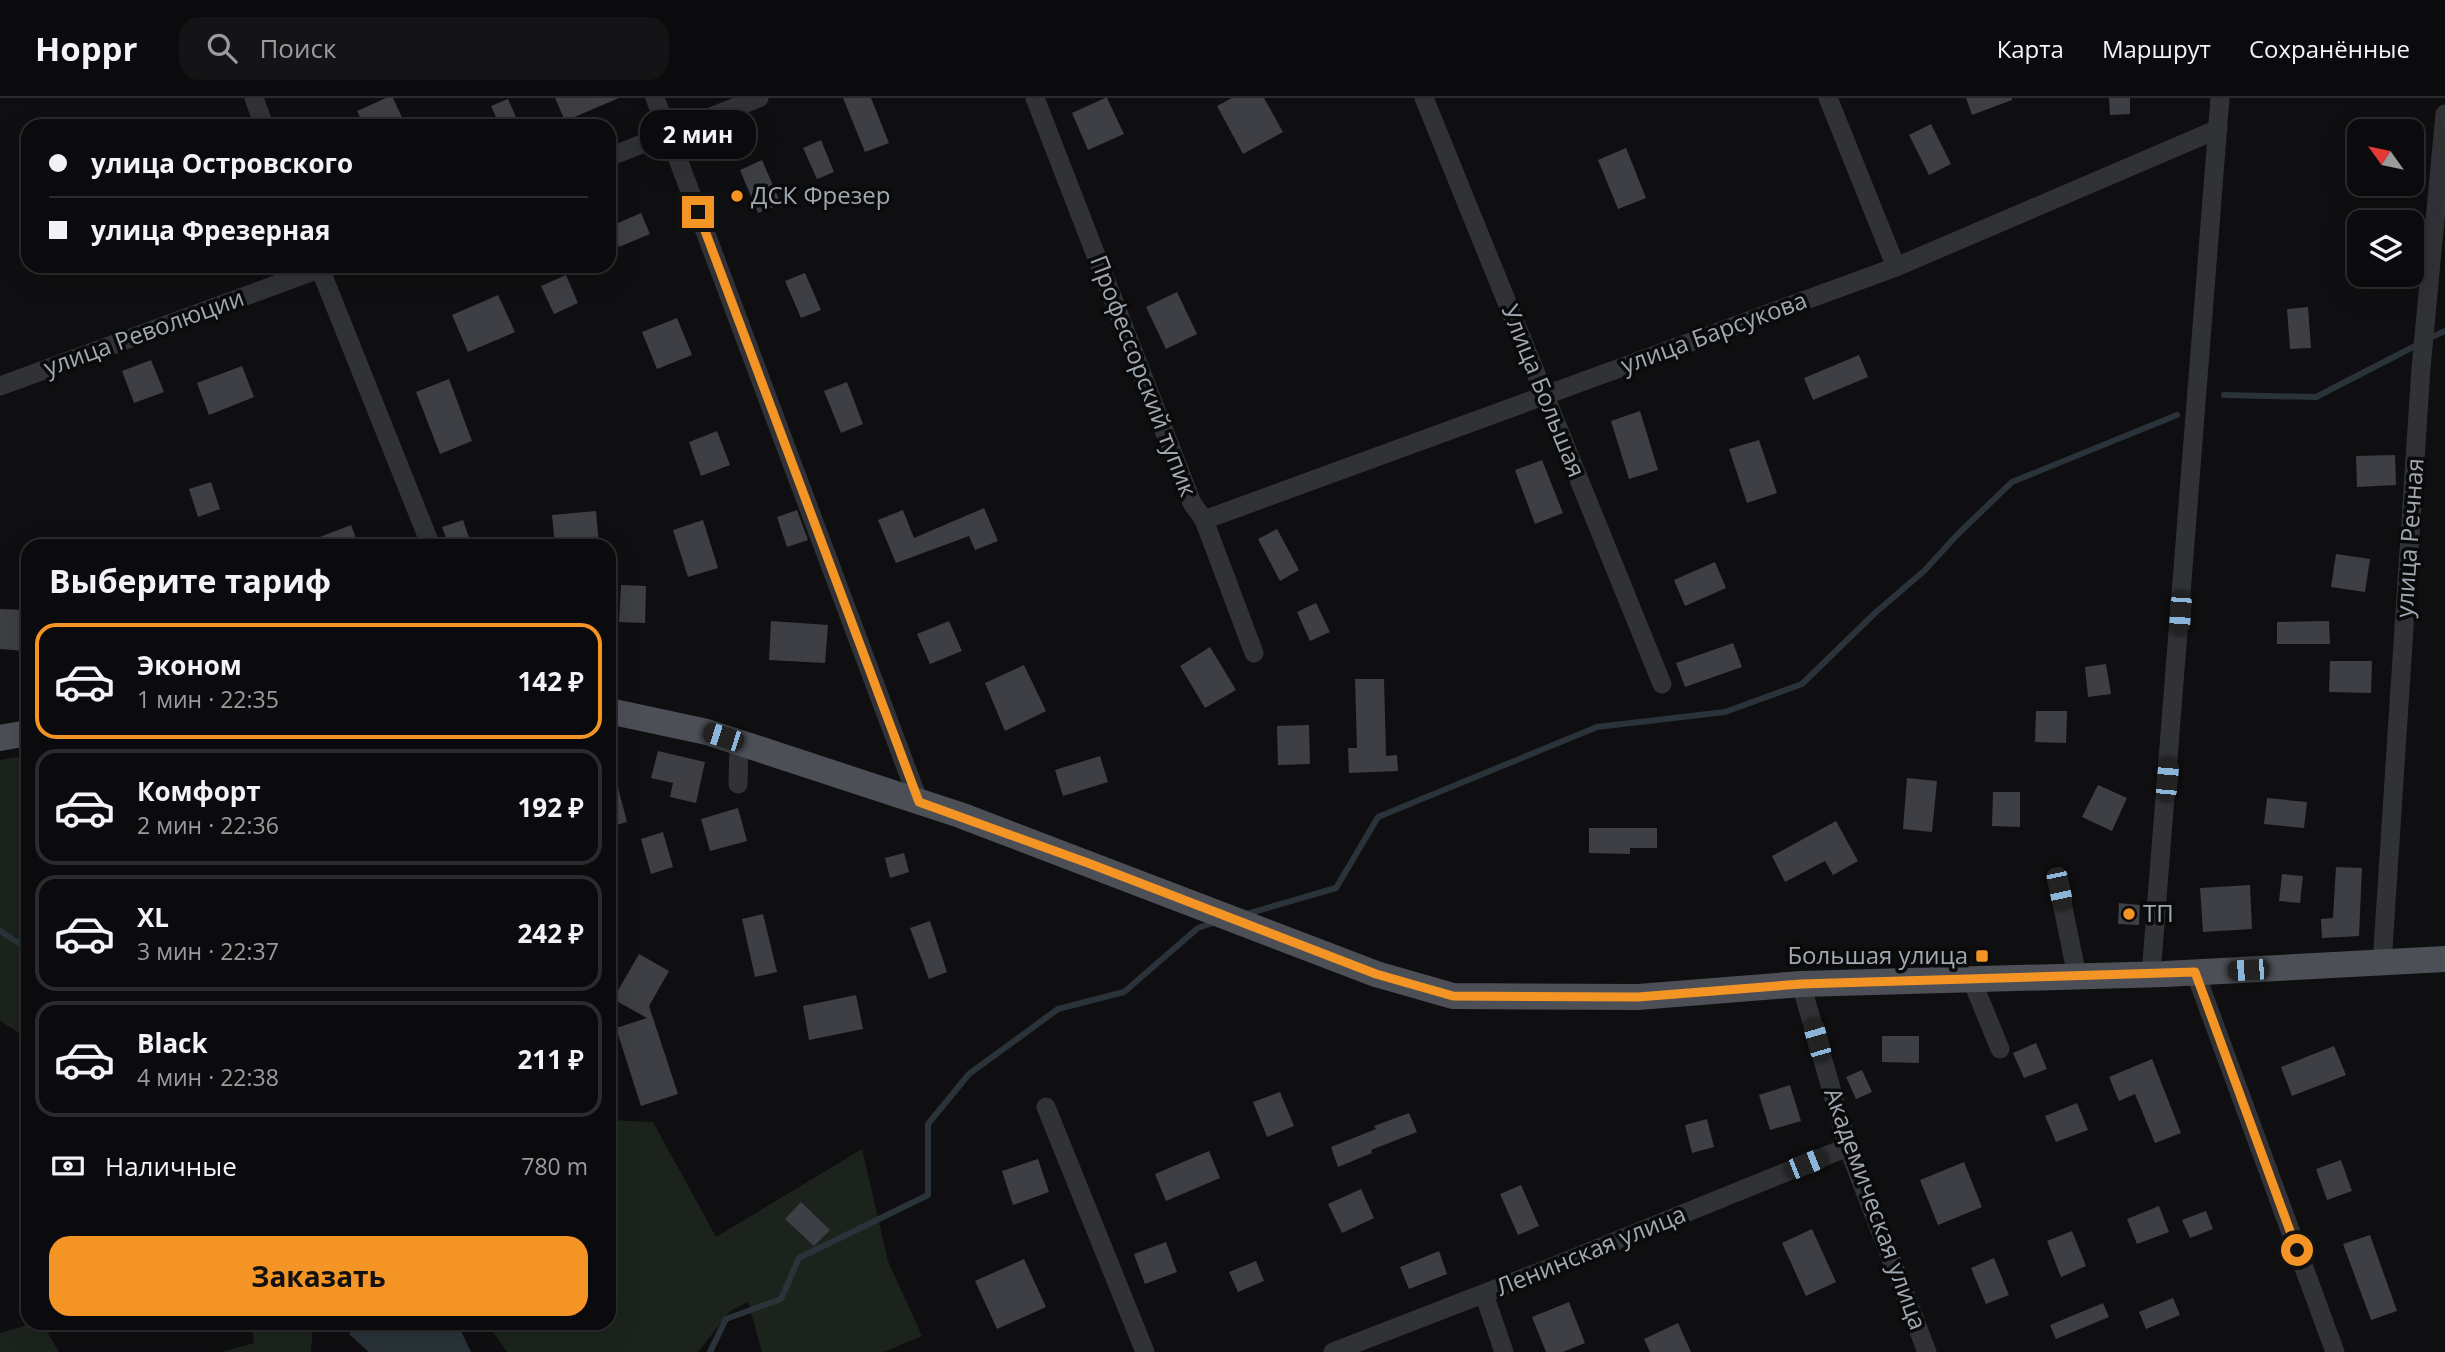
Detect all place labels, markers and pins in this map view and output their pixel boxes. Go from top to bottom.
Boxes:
place label: ДСК Фрезер [751,178,890,211]
marker: ДСК Фрезер [729,188,745,204]
place label: ТП [2143,896,2174,929]
marker: ТП [2121,906,2137,922]
place label: Большая улица [1787,938,1968,971]
marker: Большая улица [1974,948,1990,964]

